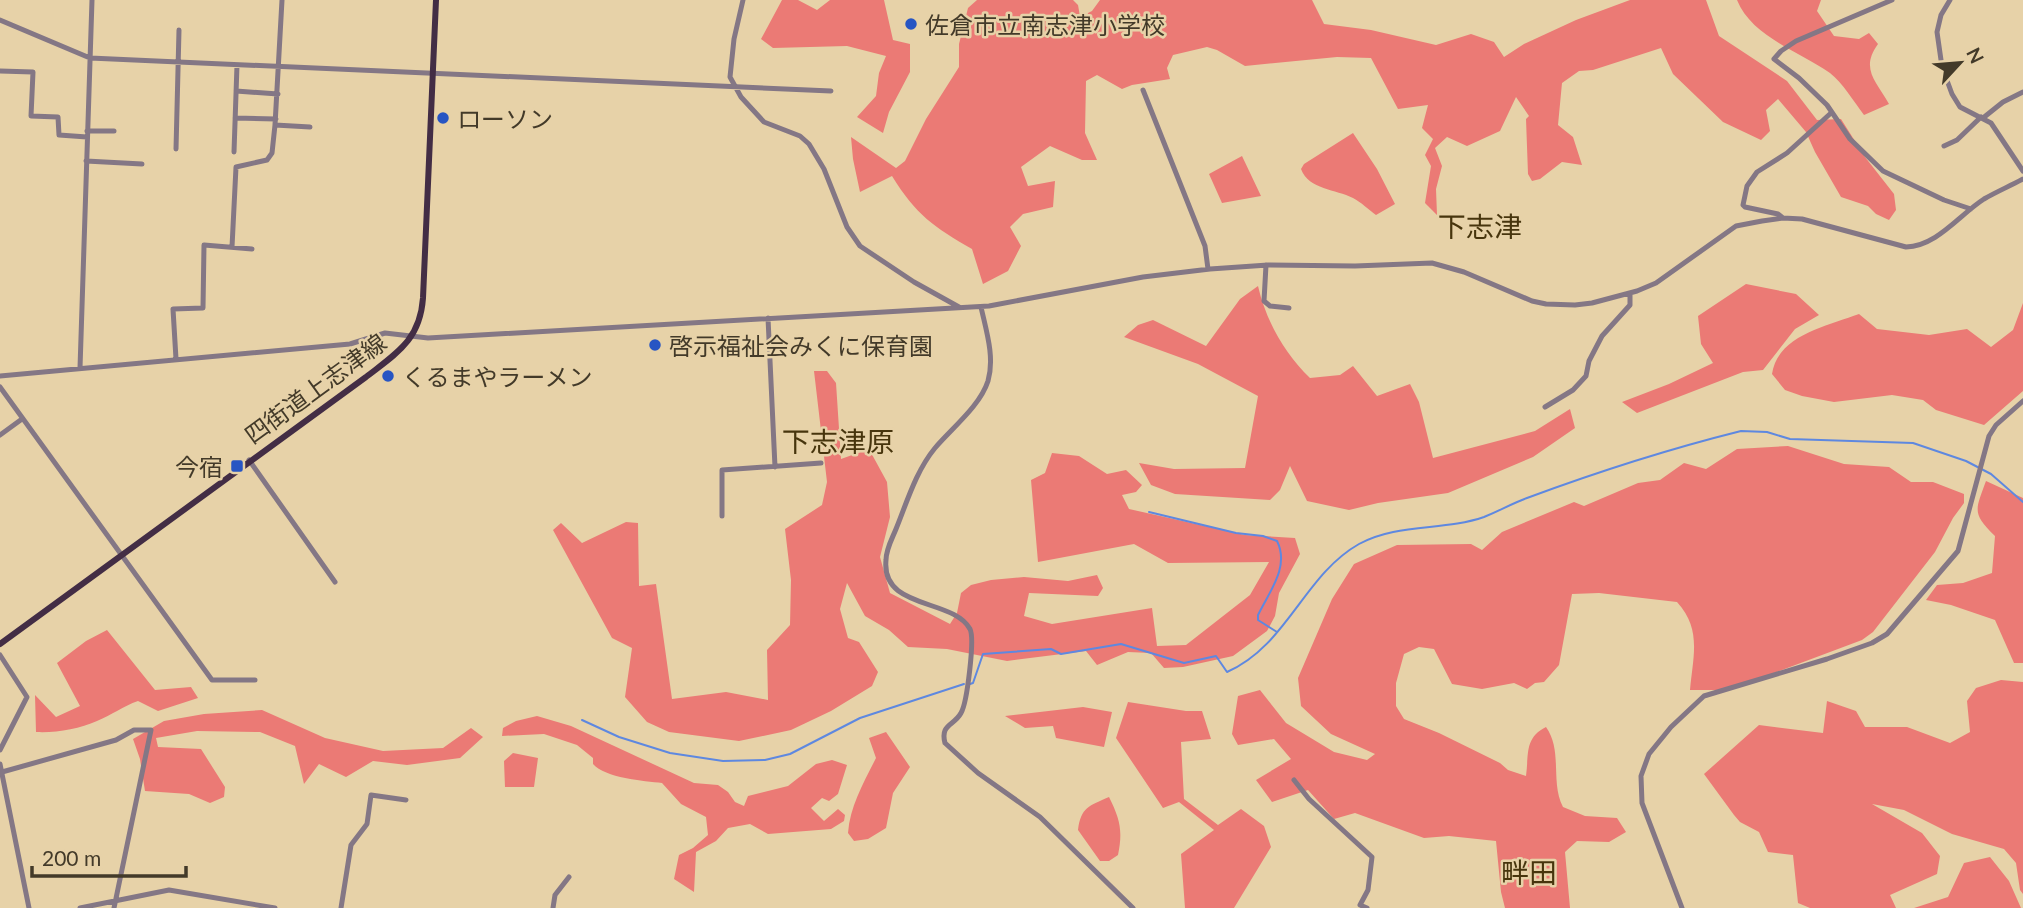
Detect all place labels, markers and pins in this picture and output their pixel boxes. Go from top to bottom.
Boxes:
place label: 佐倉市立南志津小学校 [925,10,1165,39]
marker: 佐倉市立南志津小学校 [903,16,919,32]
place label: ローソン [457,104,553,133]
marker: ローソン [435,110,451,126]
place label: 啓示福祉会みくに保育園 [669,331,933,360]
marker: 啓示福祉会みくに保育園 [647,337,663,353]
place label: くるまやラーメン [402,362,593,391]
marker: くるまやラーメン [380,368,396,384]
place label: 今宿 [175,452,223,481]
marker: 今宿 [229,458,245,474]

